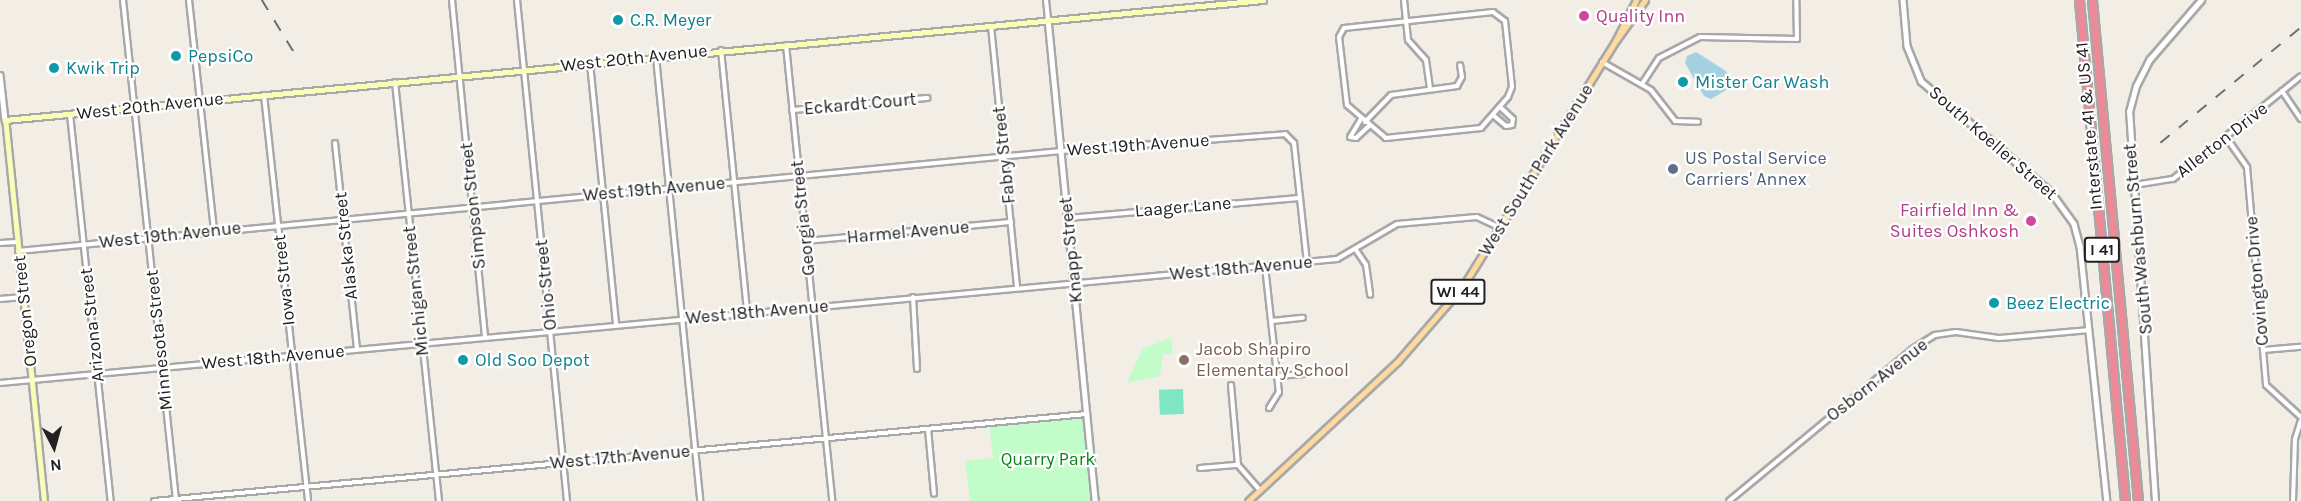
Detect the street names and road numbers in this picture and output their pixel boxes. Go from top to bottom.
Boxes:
street label: West 20th Avenue [560,40,708,76]
street label: Interstate 41 & US 41 [2071,41,2107,211]
street label: West South Park Avenue [1474,80,1598,260]
street label: South Koeller Street [1924,81,2062,205]
street label: West 20th Avenue [76,88,224,124]
street label: Eckardt Court [803,88,917,120]
street label: Allerton Drive [2172,98,2272,182]
street label: Fabry Street [988,105,1020,205]
street label: West 19th Avenue [1066,129,1210,161]
street label: Simpson Street [456,141,490,271]
street label: South Washburn Street [2119,142,2157,336]
street label: Georgia Street [786,159,820,277]
street label: West 19th Avenue [582,172,726,206]
street label: Alaska Street [330,191,362,301]
street label: Laager Lane [1134,192,1232,222]
street label: Knapp Street [1055,196,1087,304]
street label: Covington Drive [2241,215,2273,347]
street label: Harmel Avenue [846,216,970,248]
street label: West 19th Avenue [98,217,242,253]
street label: Michigan Street [398,225,434,357]
street label: Iowa Street [268,233,300,327]
road number: I 41 [2082,237,2122,263]
street label: Ohio Street [530,238,562,332]
street label: West 18th Avenue [1169,251,1313,285]
street label: Oregon Street [8,254,42,368]
street label: Arizona Street [75,267,109,383]
street label: Minnesota Street [141,269,177,411]
road number: WI 44 [1430,279,1486,305]
street label: West 18th Avenue [685,295,829,329]
street label: Osborn Avenue [1822,334,1932,426]
street label: West 18th Avenue [201,340,345,374]
street label: West 17th Avenue [549,440,691,474]

